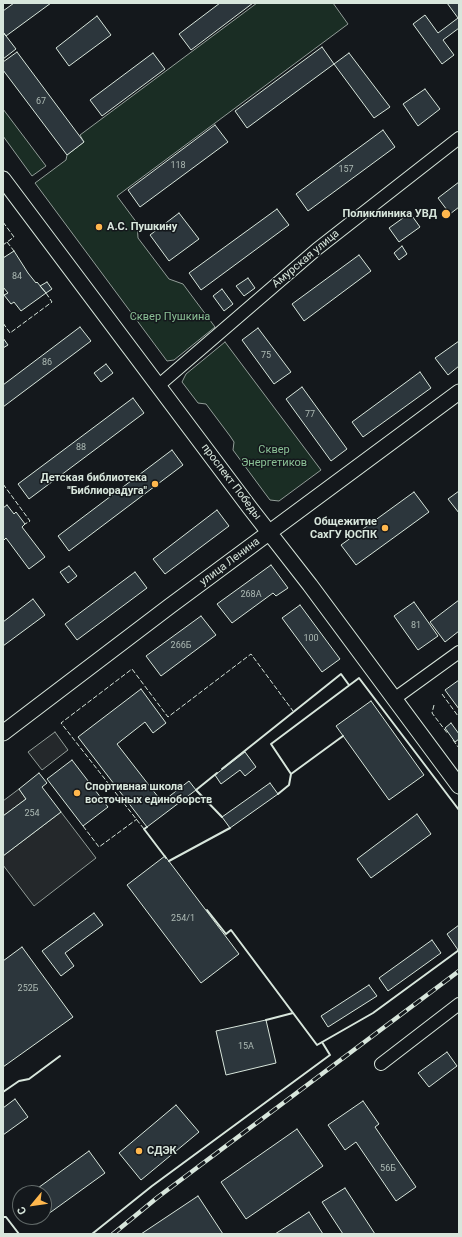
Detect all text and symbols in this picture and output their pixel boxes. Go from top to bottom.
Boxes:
house number: 67 [36,97,46,107]
house number: 118 [170,161,186,171]
house number: 157 [338,165,354,175]
place label: Поликлиника УВД [343,207,437,221]
marker: Поликлиника УВД [440,208,452,220]
place label: А.С. Пушкину [107,220,177,234]
marker: А.С. Пушкину [94,222,104,232]
street label: Амурская улица [270,227,342,291]
house number: 84 [12,272,22,282]
park label: Сквер Пушкина [130,310,210,324]
house number: 75 [261,351,271,361]
house number: 86 [42,358,52,368]
house number: 77 [305,410,315,420]
street label: проспект Победы [198,441,264,523]
house number: 88 [76,443,86,453]
park label: Сквер Энергетиков [241,443,307,469]
place label: Детская библиотека "Библиорадуга" [41,471,147,497]
marker: Детская библиотека "Библиорадуга" [150,479,160,489]
place label: Общежитие СахГУ ЮСПК [310,515,377,541]
marker: Общежитие СахГУ ЮСПК [380,523,390,533]
street label: улица Ленина [197,535,263,589]
house number: 268А [240,590,262,600]
house number: 81 [411,621,421,631]
house number: 100 [303,634,319,644]
house number: 266Б [171,641,191,651]
place label: Спортивная школа восточных единоборств [85,780,212,806]
marker: Спортивная школа восточных единоборств [72,788,82,798]
house number: 254 [24,809,40,819]
house number: 254/1 [171,914,195,924]
house number: 252Б [18,984,38,994]
house number: 15А [238,1042,254,1052]
place label: СДЭК [147,1144,177,1158]
marker: СДЭК [134,1146,144,1156]
house number: 56Б [380,1164,396,1174]
north arrow [12,1185,52,1225]
text: С [15,1204,29,1217]

